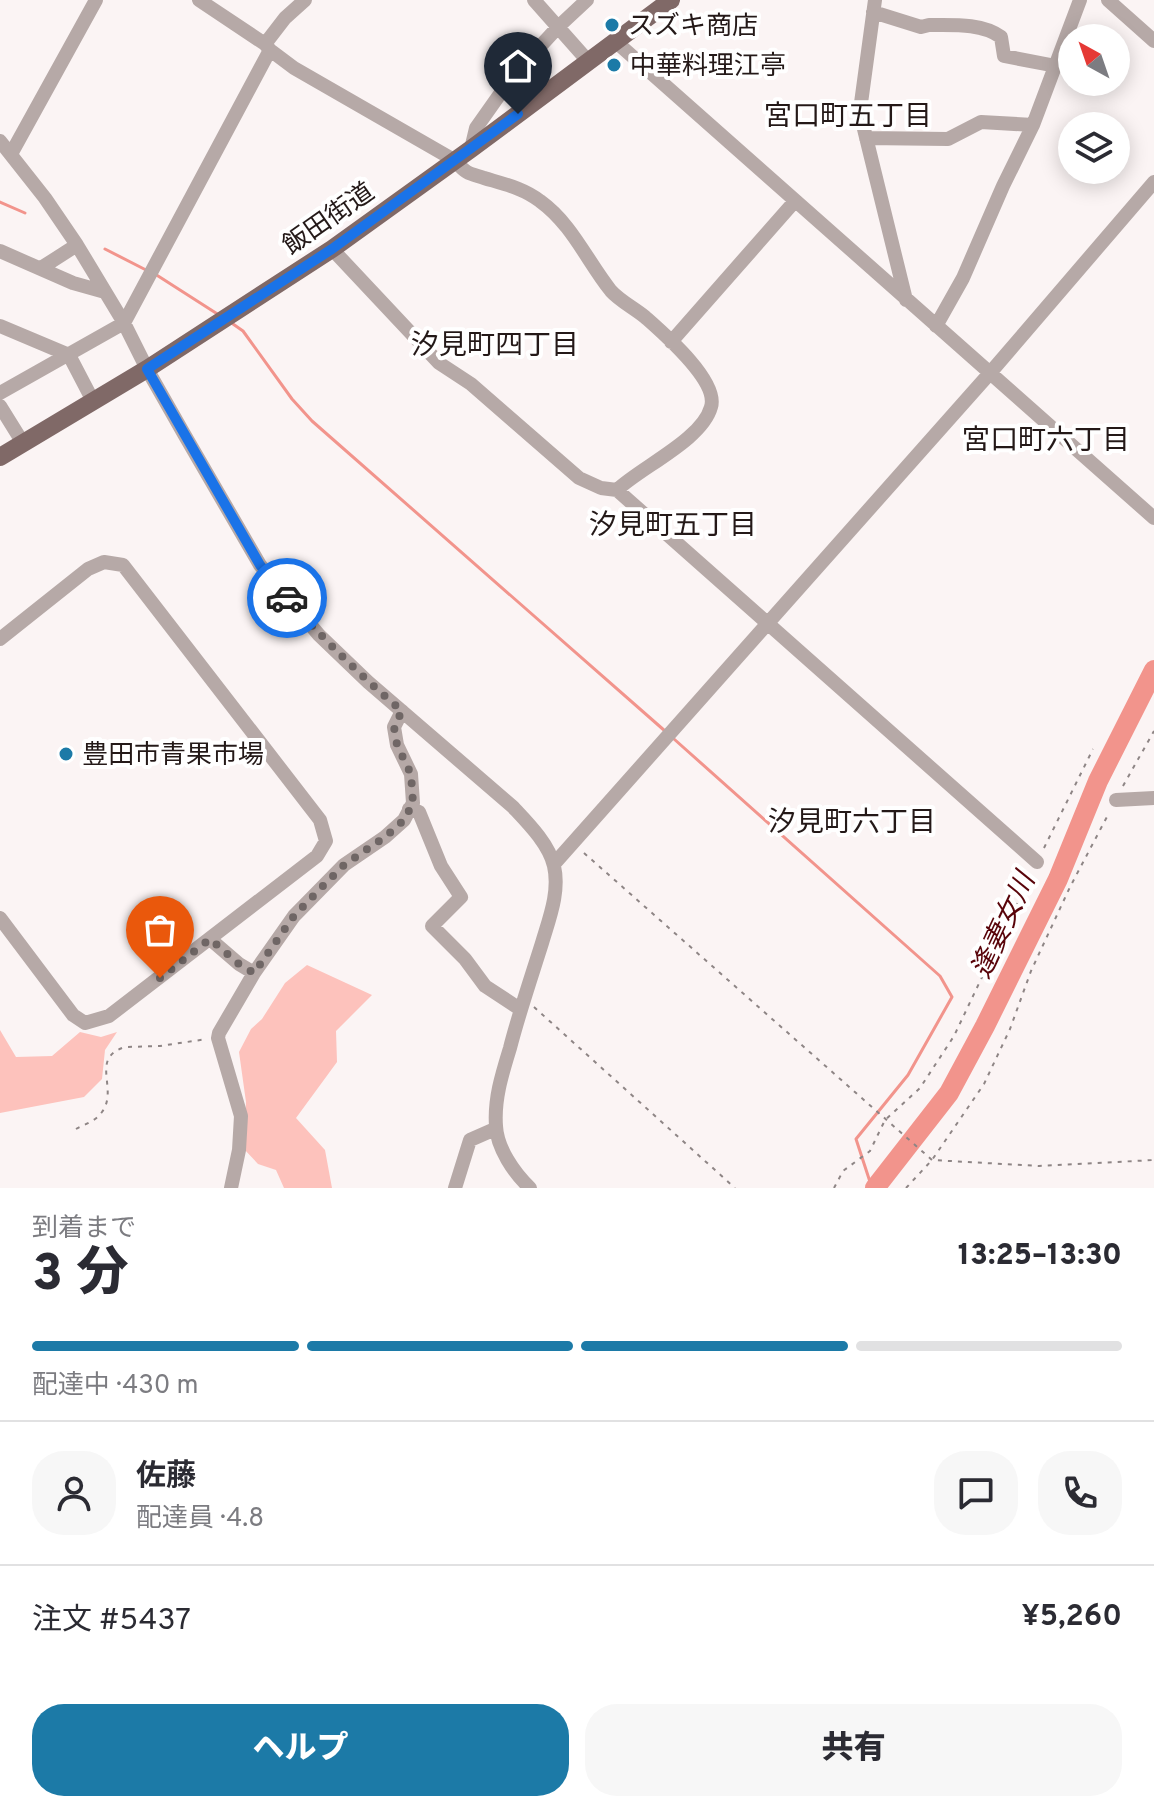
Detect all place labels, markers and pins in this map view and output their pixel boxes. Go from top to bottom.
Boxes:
place label: スズキ商店 [628,11,758,44]
marker: スズキ商店 [603,16,621,34]
pin [484,32,552,114]
place label: 中華料理江亭 [630,51,786,84]
marker: 中華料理江亭 [605,56,623,74]
place label: 豊田市青果市場 [82,740,264,773]
marker: 豊田市青果市場 [57,745,75,763]
pin [126,896,194,978]

